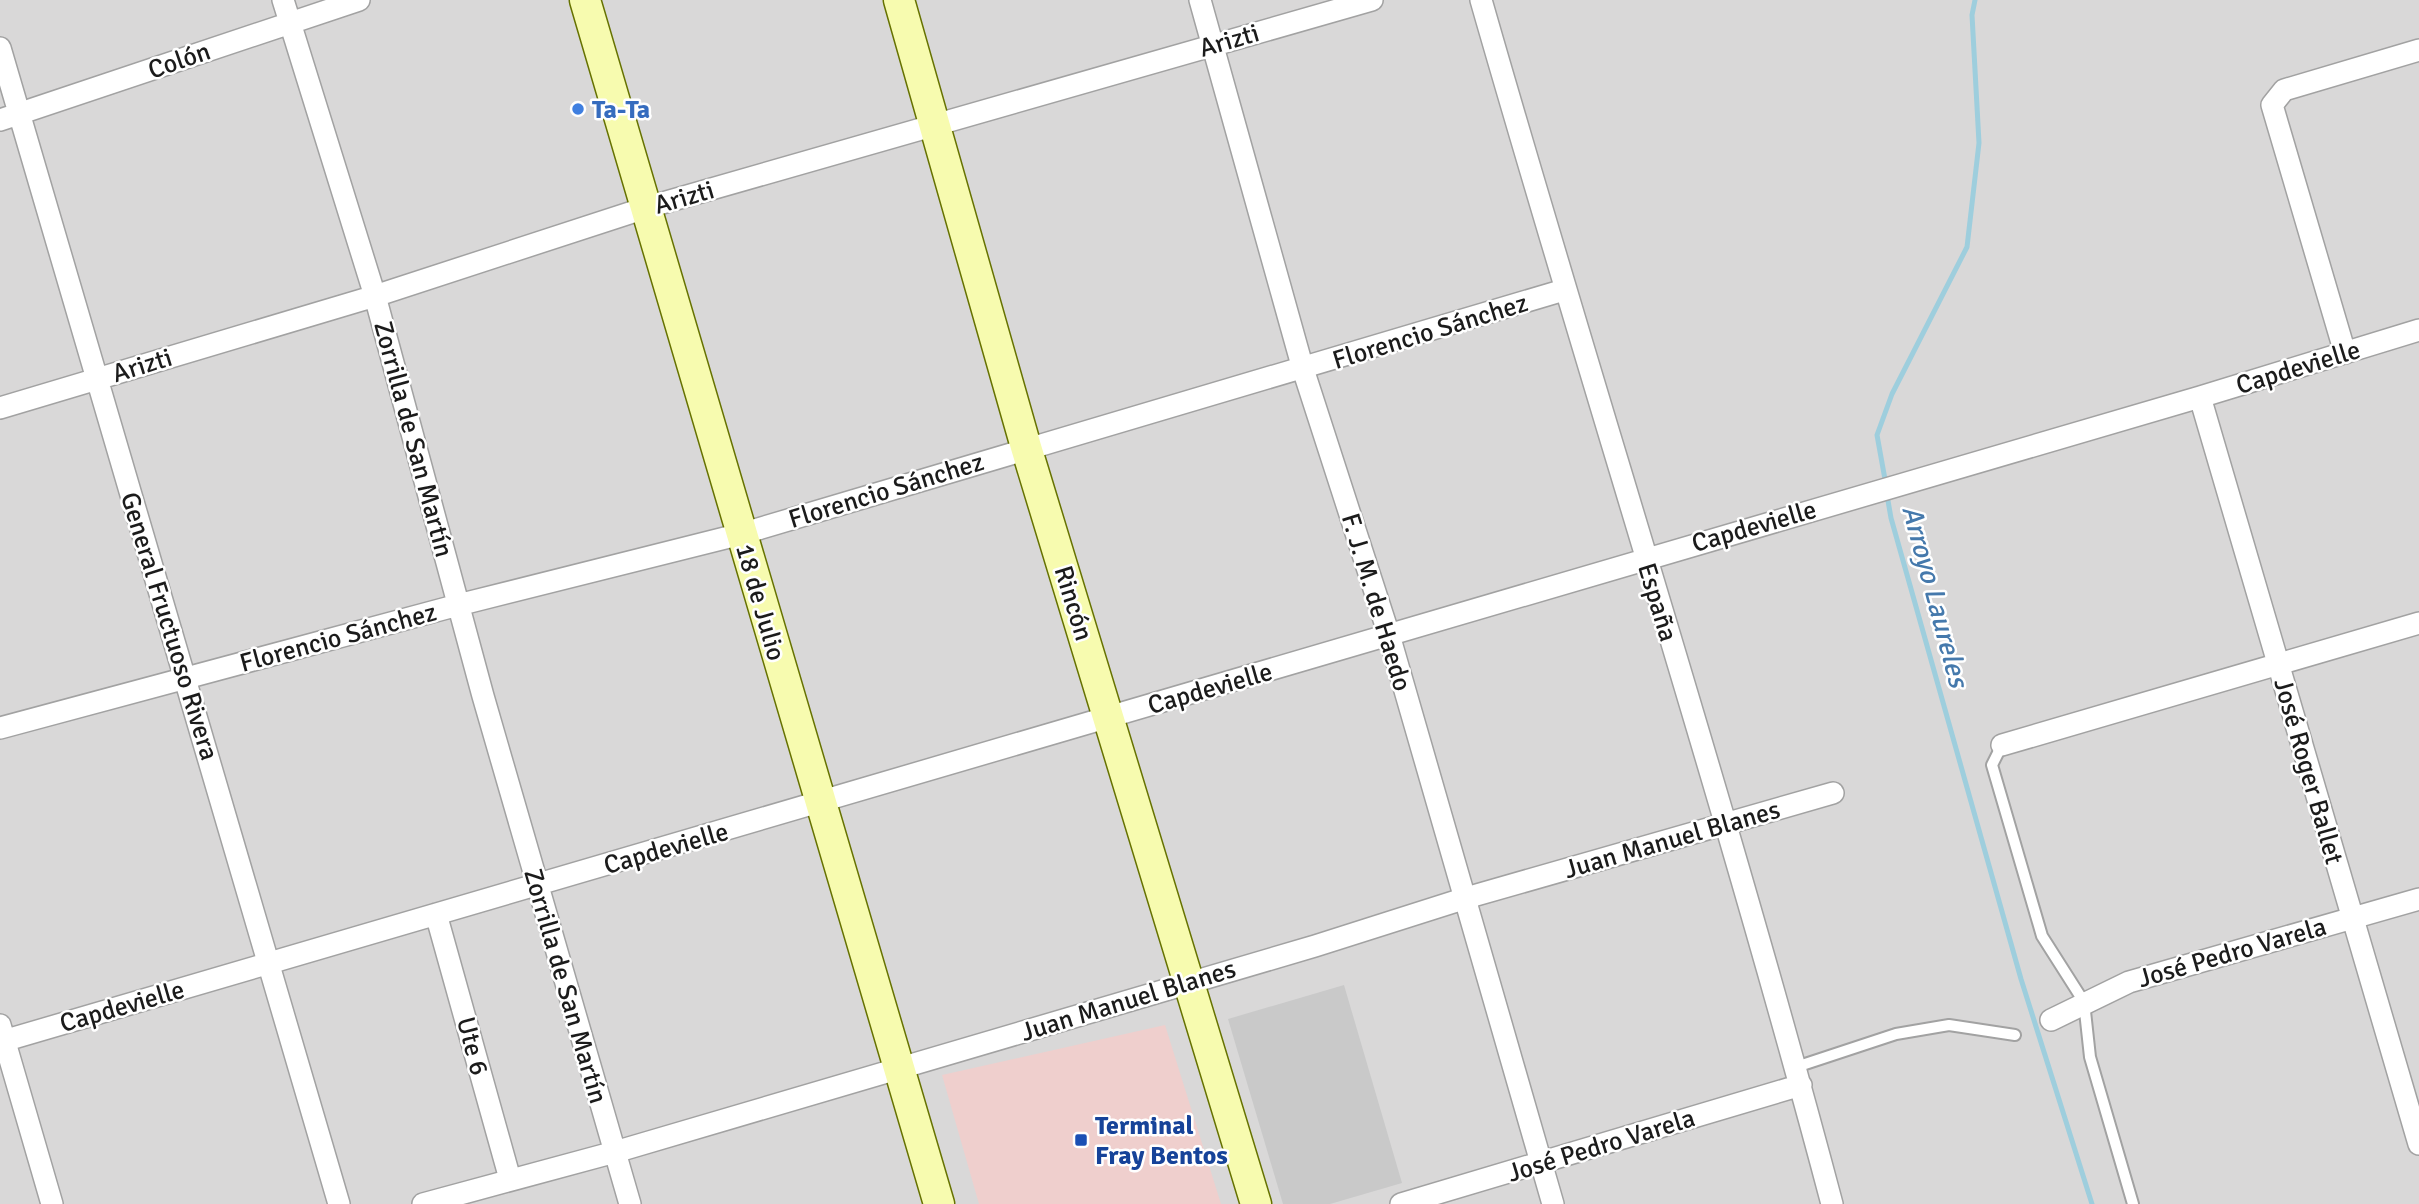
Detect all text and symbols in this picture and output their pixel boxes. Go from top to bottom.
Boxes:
street label: Arizti [1196,17,1263,65]
street label: Colón [144,35,215,87]
place label: Ta-Ta [592,94,650,126]
marker: Ta-Ta [570,101,586,117]
street label: Arizti [651,174,718,222]
street label: Florencio Sánchez [1329,287,1532,377]
street label: Zorrilla de San Martín [366,318,460,561]
street label: Capdevielle [2232,334,2364,402]
street label: Arizti [108,342,176,390]
street label: Florencio Sánchez [785,446,988,536]
street label: General Fructuoso Rivera [113,488,225,764]
street label: Capdevielle [1688,494,1820,560]
water label: Arroyo Laureles [1894,502,1976,693]
street label: F. J. M. de Haedo [1334,510,1418,695]
street label: 18 de Julio [728,540,792,664]
street label: España [1630,559,1684,645]
street label: Rincón [1047,562,1100,645]
street label: Florencio Sánchez [236,596,440,680]
street label: Capdevielle [1144,656,1276,722]
street label: José Roger Ballet [2266,675,2350,868]
street label: Juan Manuel Blanes [1561,794,1784,886]
street label: Capdevielle [600,816,732,882]
street label: Zorrilla de San Martín [516,865,614,1107]
street label: José Pedro Varela [2134,911,2330,995]
street label: Juan Manuel Blanes [1017,953,1240,1049]
street label: Capdevielle [56,974,188,1040]
street label: Ute 6 [449,1014,495,1079]
street label: José Pedro Varela [1504,1102,1699,1190]
place label: Terminal Fray Bentos [1095,1110,1228,1172]
marker: Terminal Fray Bentos [1073,1132,1089,1148]

